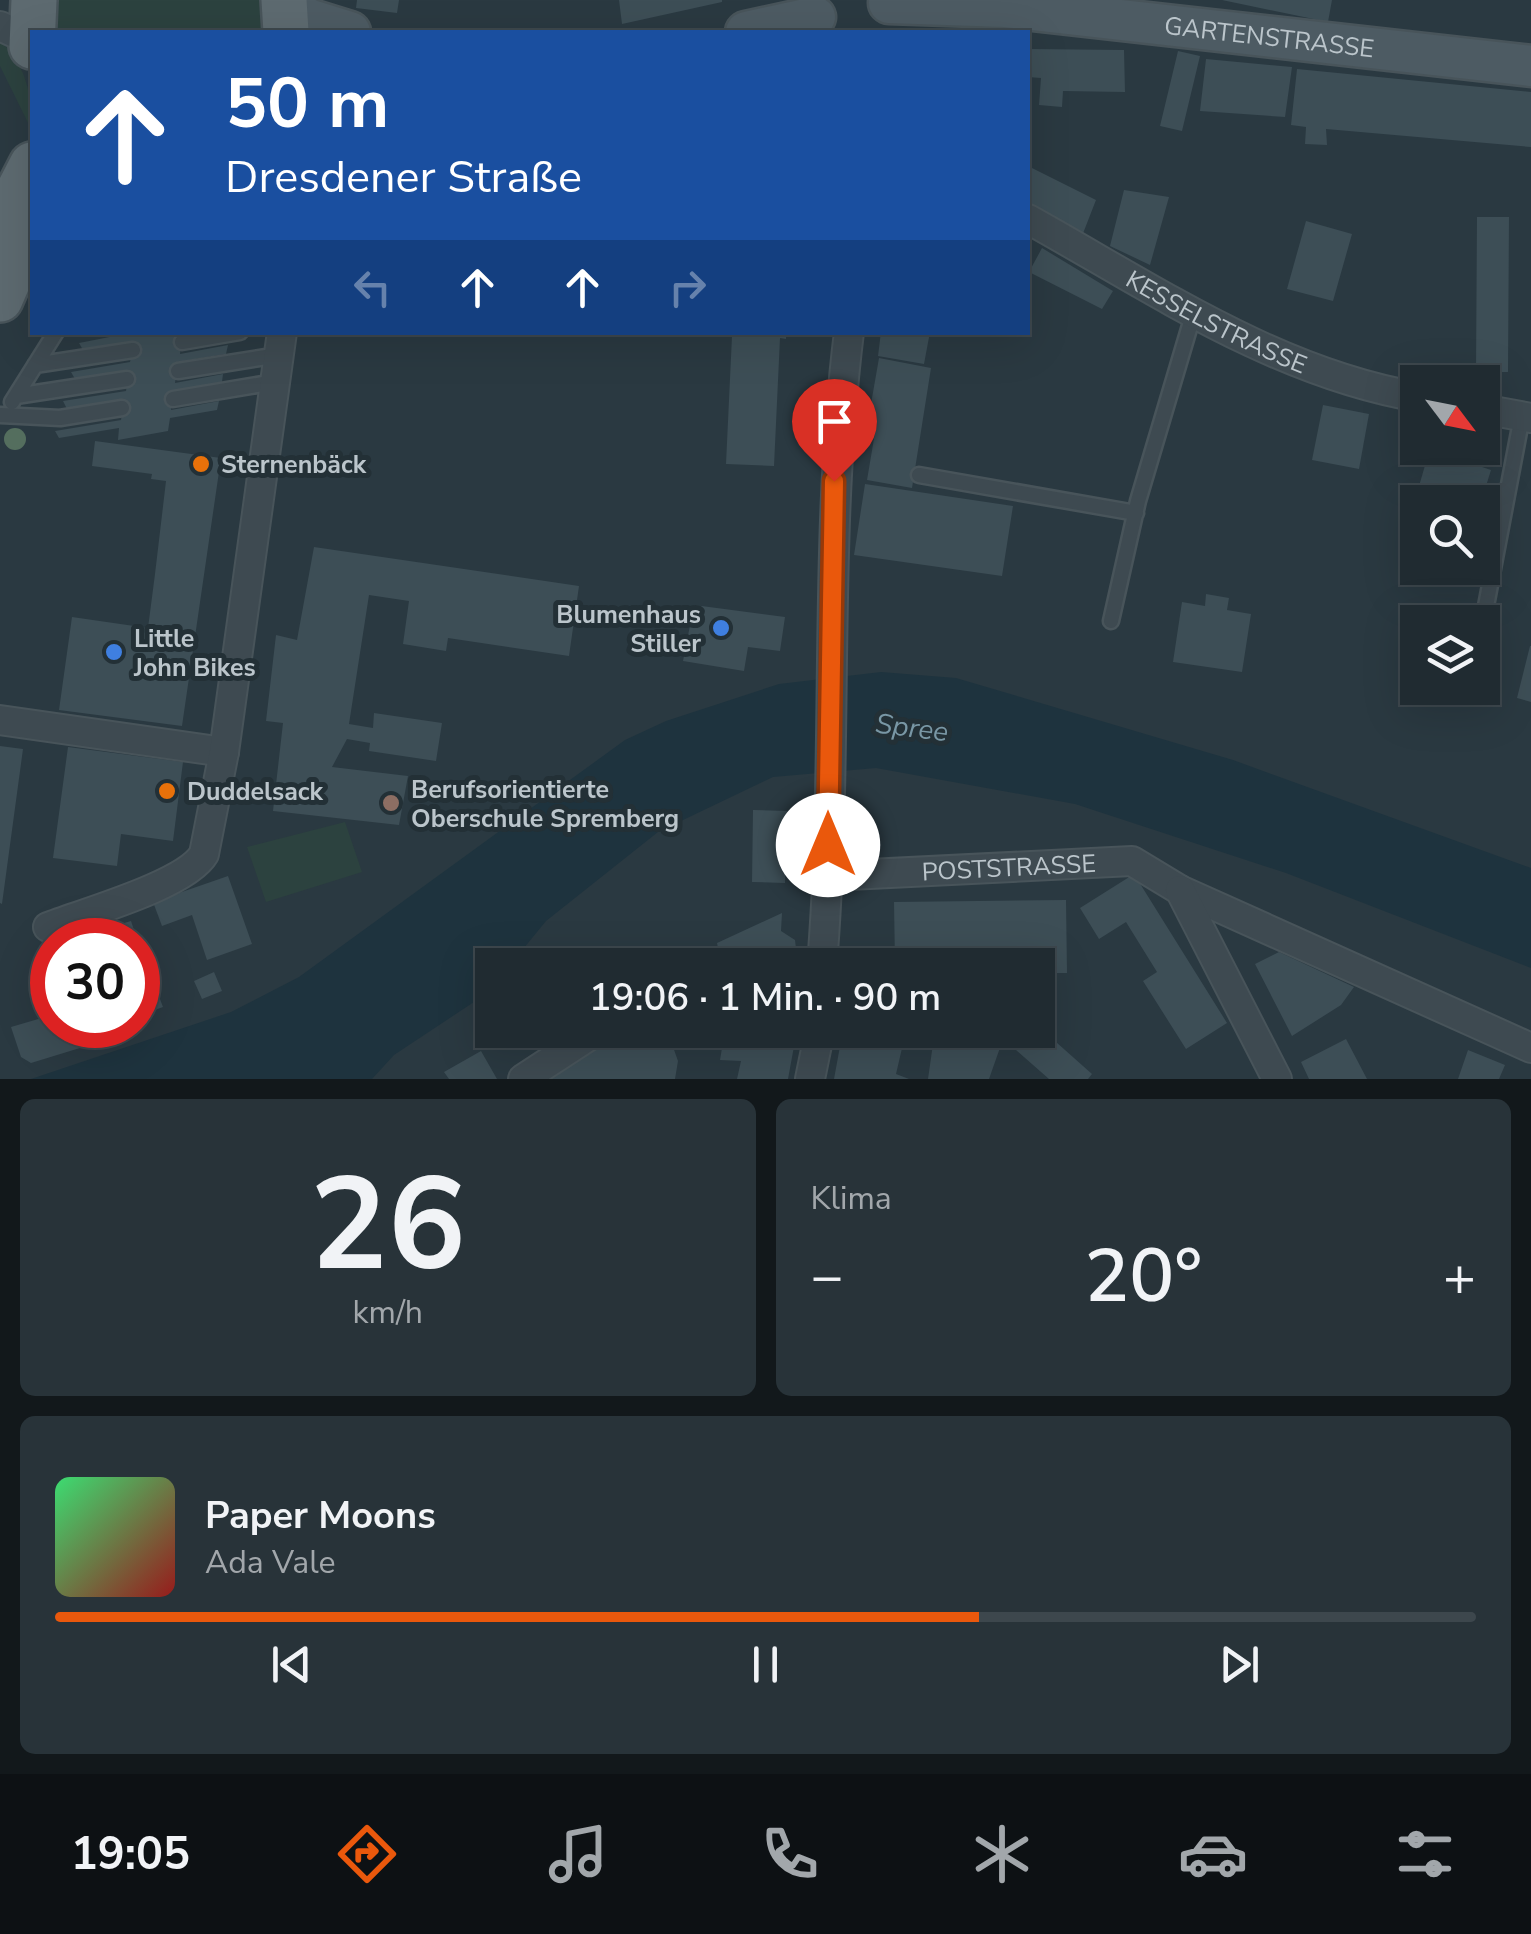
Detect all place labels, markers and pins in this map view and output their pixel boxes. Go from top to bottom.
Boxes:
pin [792,379,877,482]
place label: Sternenbäck [221,448,367,482]
marker: Sternenbäck [190,453,212,475]
place label: Blumenhaus Stiller [556,598,701,661]
marker: Blumenhaus Stiller [710,617,732,639]
place label: Little John Bikes [133,622,256,685]
marker: Little John Bikes [103,641,125,663]
place label: Berufsorientierte Oberschule Spremberg [411,773,679,836]
place label: Duddelsack [187,775,324,809]
marker: Duddelsack [156,780,178,802]
marker: Berufsorientierte Oberschule Spremberg [380,792,402,814]

